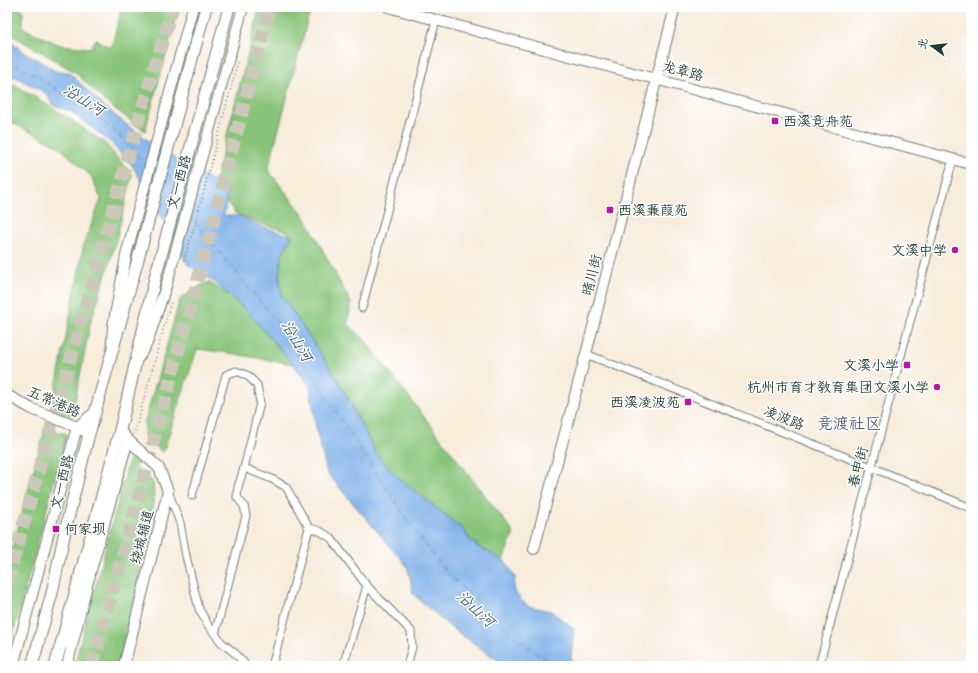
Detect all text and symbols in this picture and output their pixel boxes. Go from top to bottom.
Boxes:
north arrow [912,26,952,66]
text: 北 [915,37,931,51]
street label: 龙章路 [661,57,705,85]
water label: 沿山河 [60,80,110,121]
place label: 西溪竞舟苑 [783,113,853,130]
marker: 西溪竞舟苑 [770,116,780,126]
street label: 文一西路 [164,153,194,211]
place label: 西溪蒹葭苑 [618,202,688,219]
marker: 西溪蒹葭苑 [605,205,615,215]
place label: 文溪中学 [891,242,947,259]
marker: 文溪中学 [950,245,960,255]
street label: 晴川街 [579,253,605,297]
water label: 沿山河 [278,317,318,367]
place label: 文溪小学 [843,357,899,374]
marker: 文溪小学 [902,360,912,370]
place label: 杭州市育才教育集团文溪小学 [747,379,929,396]
marker: 杭州市育才教育集团文溪小学 [932,382,942,392]
street label: 五常港路 [25,383,83,421]
place label: 西溪凌波苑 [610,394,680,411]
marker: 西溪凌波苑 [683,397,693,407]
street label: 凌波路 [761,402,807,434]
district label: 竞渡社区 [817,414,881,433]
street label: 春申街 [844,445,872,489]
street label: 文一西路 [47,453,77,511]
street label: 绕城辅道 [127,508,157,566]
place label: 何家坝 [64,521,106,538]
marker: 何家坝 [51,524,61,534]
water label: 沿山河 [453,587,501,633]

